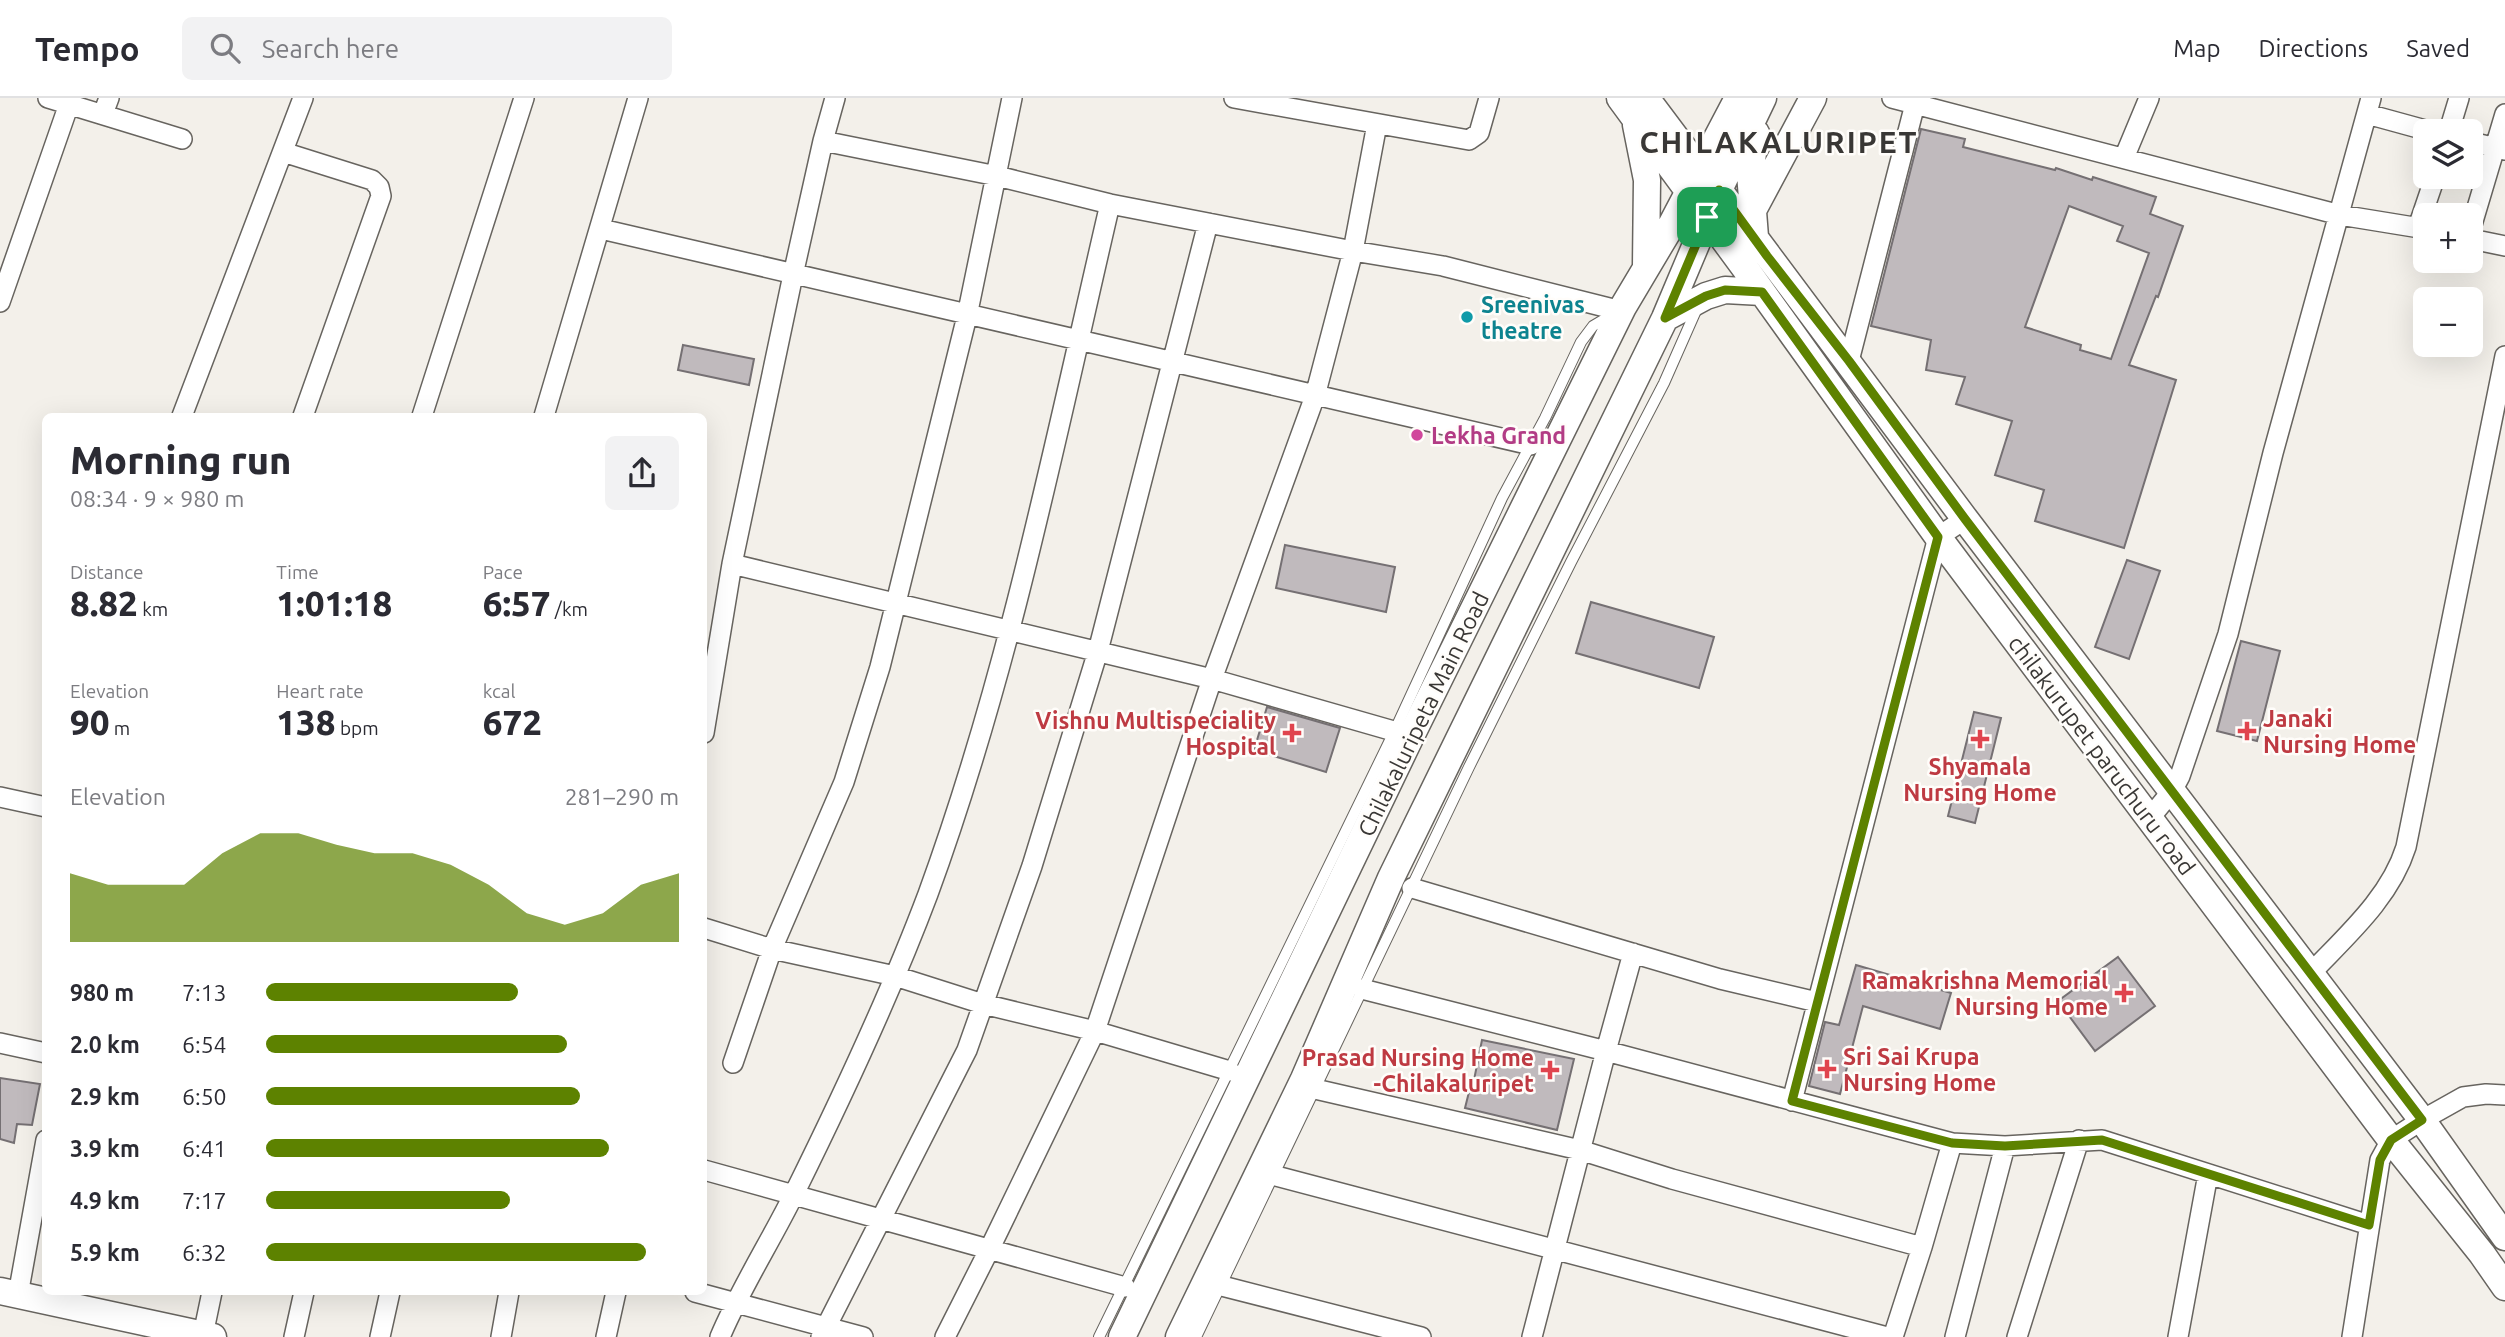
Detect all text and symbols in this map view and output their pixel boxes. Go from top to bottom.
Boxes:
search box [182,17,672,80]
icon: search [206,29,244,67]
text: Tempo [35,30,140,67]
text: Search here [262,34,399,63]
text: Map [2173,35,2220,62]
text: Directions [2258,35,2368,62]
text: Saved [2406,35,2470,62]
map controls [2413,119,2483,357]
button: layers [2413,119,2483,189]
district label: CHILAKALURIPET [1639,125,1919,159]
pin [1677,187,1737,247]
icon: arrive [1688,198,1726,236]
button: + [2413,203,2483,273]
button: − [2413,287,2483,357]
place label: Sreenivas theatre [1481,292,1585,343]
marker: Sreenivas theatre [1459,309,1475,325]
place label: Lekha Grand [1431,423,1566,448]
marker: Lekha Grand [1409,427,1425,443]
button: share [605,436,679,510]
text: Morning run [70,439,291,481]
text: 08:34 · 9 × 980 m [70,486,244,511]
text: Distance [70,561,144,583]
text: Time [276,561,319,583]
text: Pace [483,561,523,583]
text: 8.82 [70,583,138,623]
text: 1:01:18 [276,583,392,623]
text: 6:57 [483,583,551,623]
street label: Chilakaluripeta Main Road [1353,588,1493,840]
text: km [138,598,168,620]
text: /km [551,598,588,620]
street label: chilakurupet paruchuru road [2004,630,2200,880]
text: Elevation [70,680,149,702]
text: Heart rate [276,680,364,702]
text: kcal [483,680,515,702]
text: 90 [70,702,109,742]
text: 138 [276,702,336,742]
text: 672 [483,702,542,742]
place label: Janaki Nursing Home [2263,706,2416,757]
place label: Vishnu Multispeciality Hospital [1035,708,1276,759]
text: m [109,717,130,739]
text: bpm [336,717,379,739]
marker: Janaki Nursing Home [2237,721,2257,741]
marker: Vishnu Multispeciality Hospital [1282,723,1302,743]
marker: Shyamala Nursing Home [1970,729,1990,749]
place label: Shyamala Nursing Home [1903,754,2057,805]
text: Elevation [70,784,166,809]
text: 281–290 m [565,784,679,809]
place label: Ramakrishna Memorial Nursing Home [1861,968,2108,1019]
text: 980 m [70,980,134,1005]
text: 7:13 [182,980,227,1005]
marker: Ramakrishna Memorial Nursing Home [2114,983,2134,1003]
text: 2.0 km [70,1032,140,1057]
text: 6:54 [182,1032,227,1057]
place label: Sri Sai Krupa Nursing Home [1843,1044,1996,1095]
place label: Prasad Nursing Home -Chilakaluripet [1302,1045,1534,1096]
marker: Sri Sai Krupa Nursing Home [1817,1059,1837,1079]
marker: Prasad Nursing Home -Chilakaluripet [1540,1060,1560,1080]
text: 2.9 km [70,1084,140,1109]
text: 6:50 [182,1084,227,1109]
text: 3.9 km [70,1136,140,1161]
text: 6:41 [182,1136,227,1161]
text: 4.9 km [70,1188,140,1213]
text: 7:17 [182,1188,227,1213]
text: 5.9 km [70,1240,140,1265]
text: 6:32 [182,1240,227,1265]

